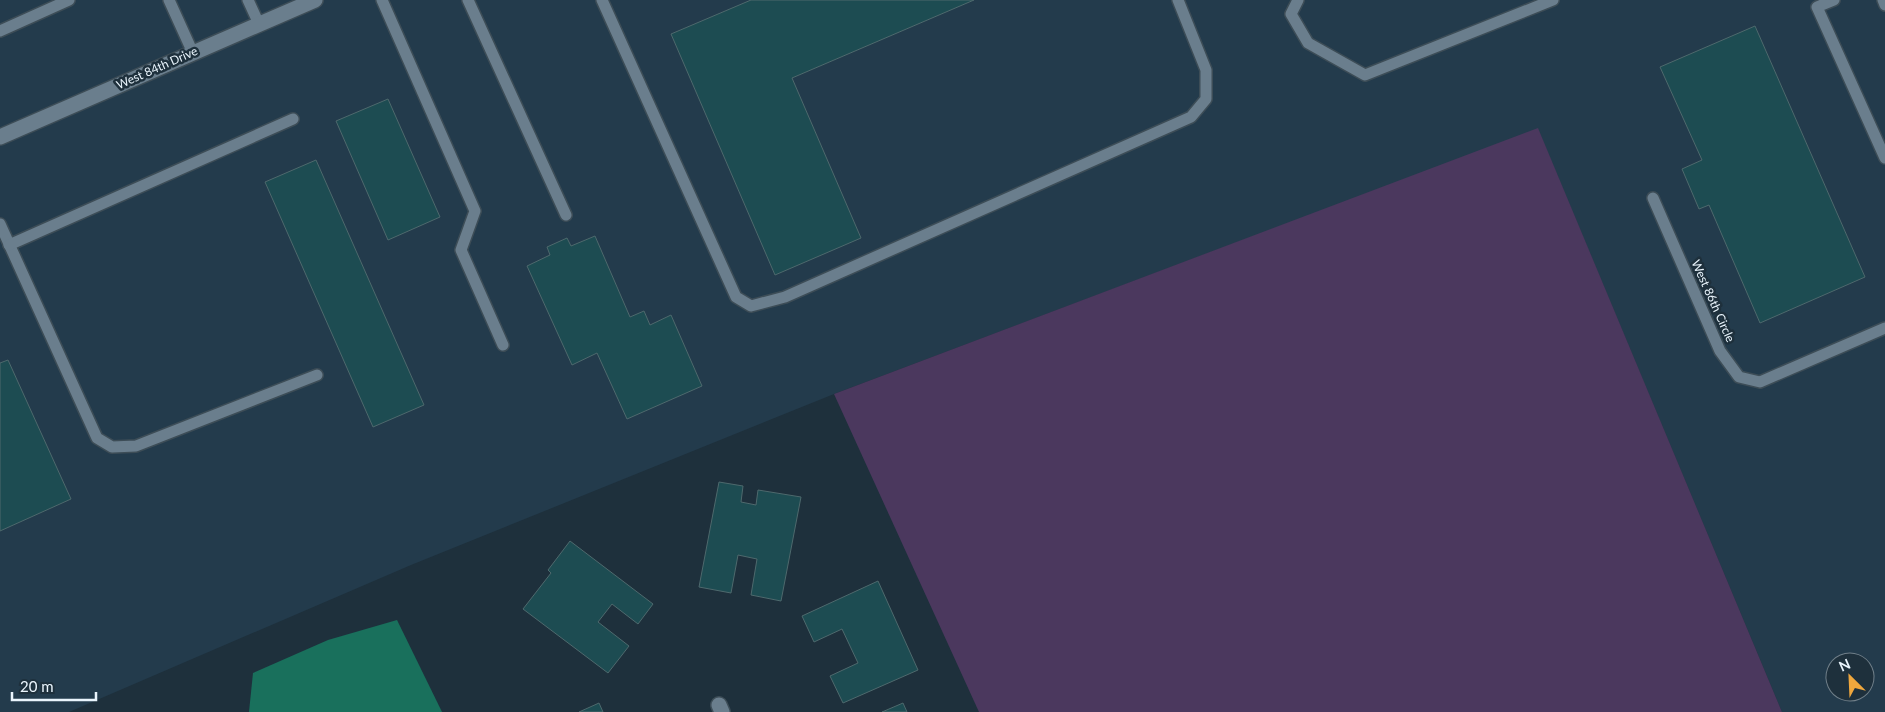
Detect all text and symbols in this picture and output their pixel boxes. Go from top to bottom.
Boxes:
street label: West 84th Drive [114,43,200,92]
street label: West 86th Circle [1689,257,1738,344]
north arrow [1825,652,1875,702]
text: N [1836,655,1853,675]
scale bar [12,670,96,702]
text: 20 m [20,677,54,695]

